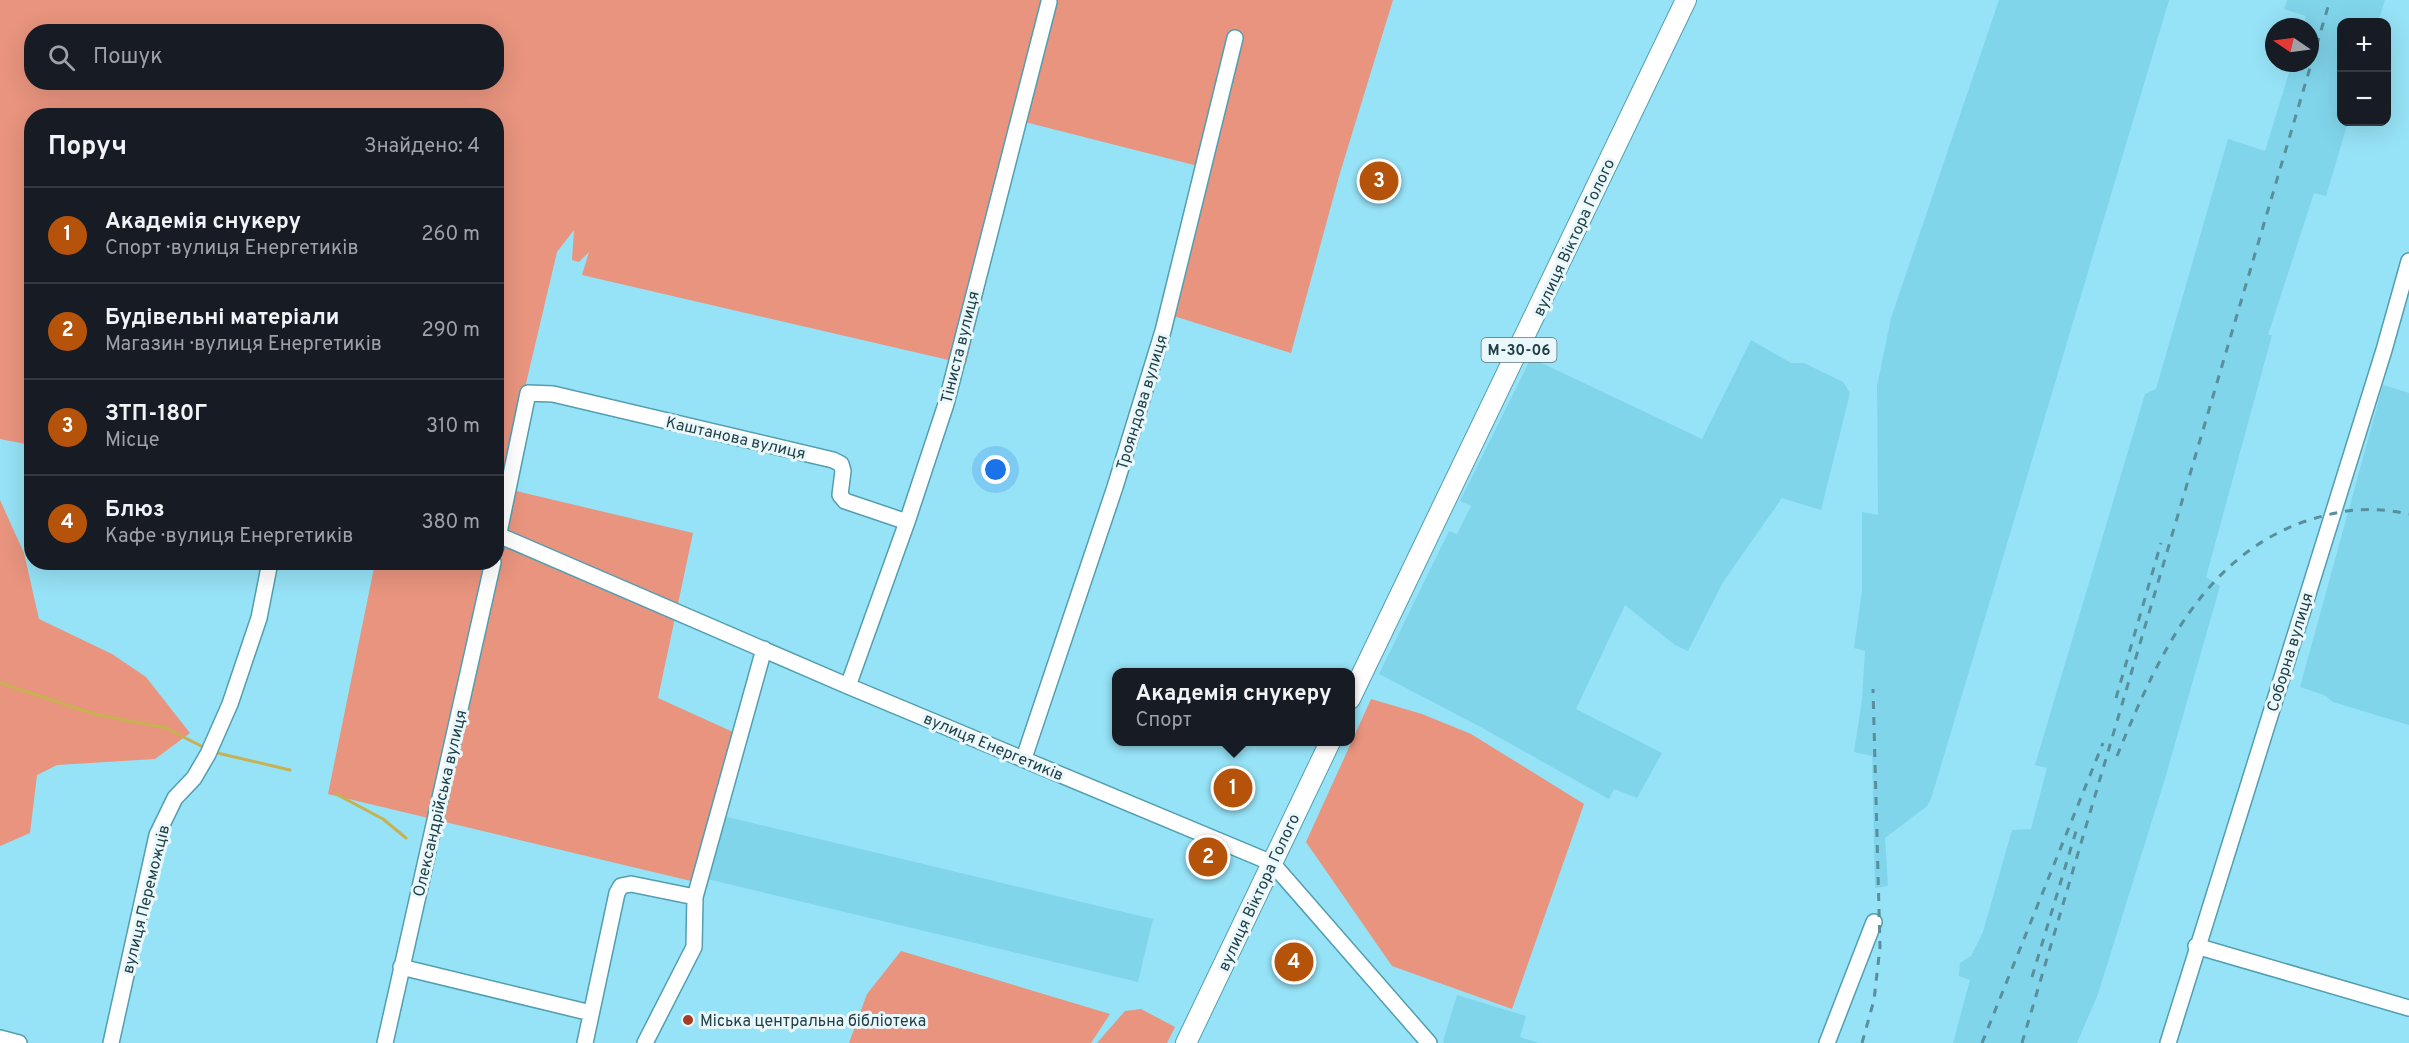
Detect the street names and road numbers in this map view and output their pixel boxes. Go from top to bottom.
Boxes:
street label: вулиця Віктора Голого [1530,156,1620,320]
street label: Тіниста вулиця [937,289,985,406]
street label: Трояндова вулиця [1113,332,1173,473]
road number: М-30-06 [1482,338,1556,362]
street label: Каштанова вулиця [664,413,807,465]
street label: Соборна вулиця [2263,591,2319,715]
street label: Олександрійська вулиця [410,708,472,899]
street label: вулиця Енергетиків [920,709,1066,786]
street label: вулиця Віктора Голого [1215,811,1305,975]
street label: вулиця Переможців [119,823,175,976]

